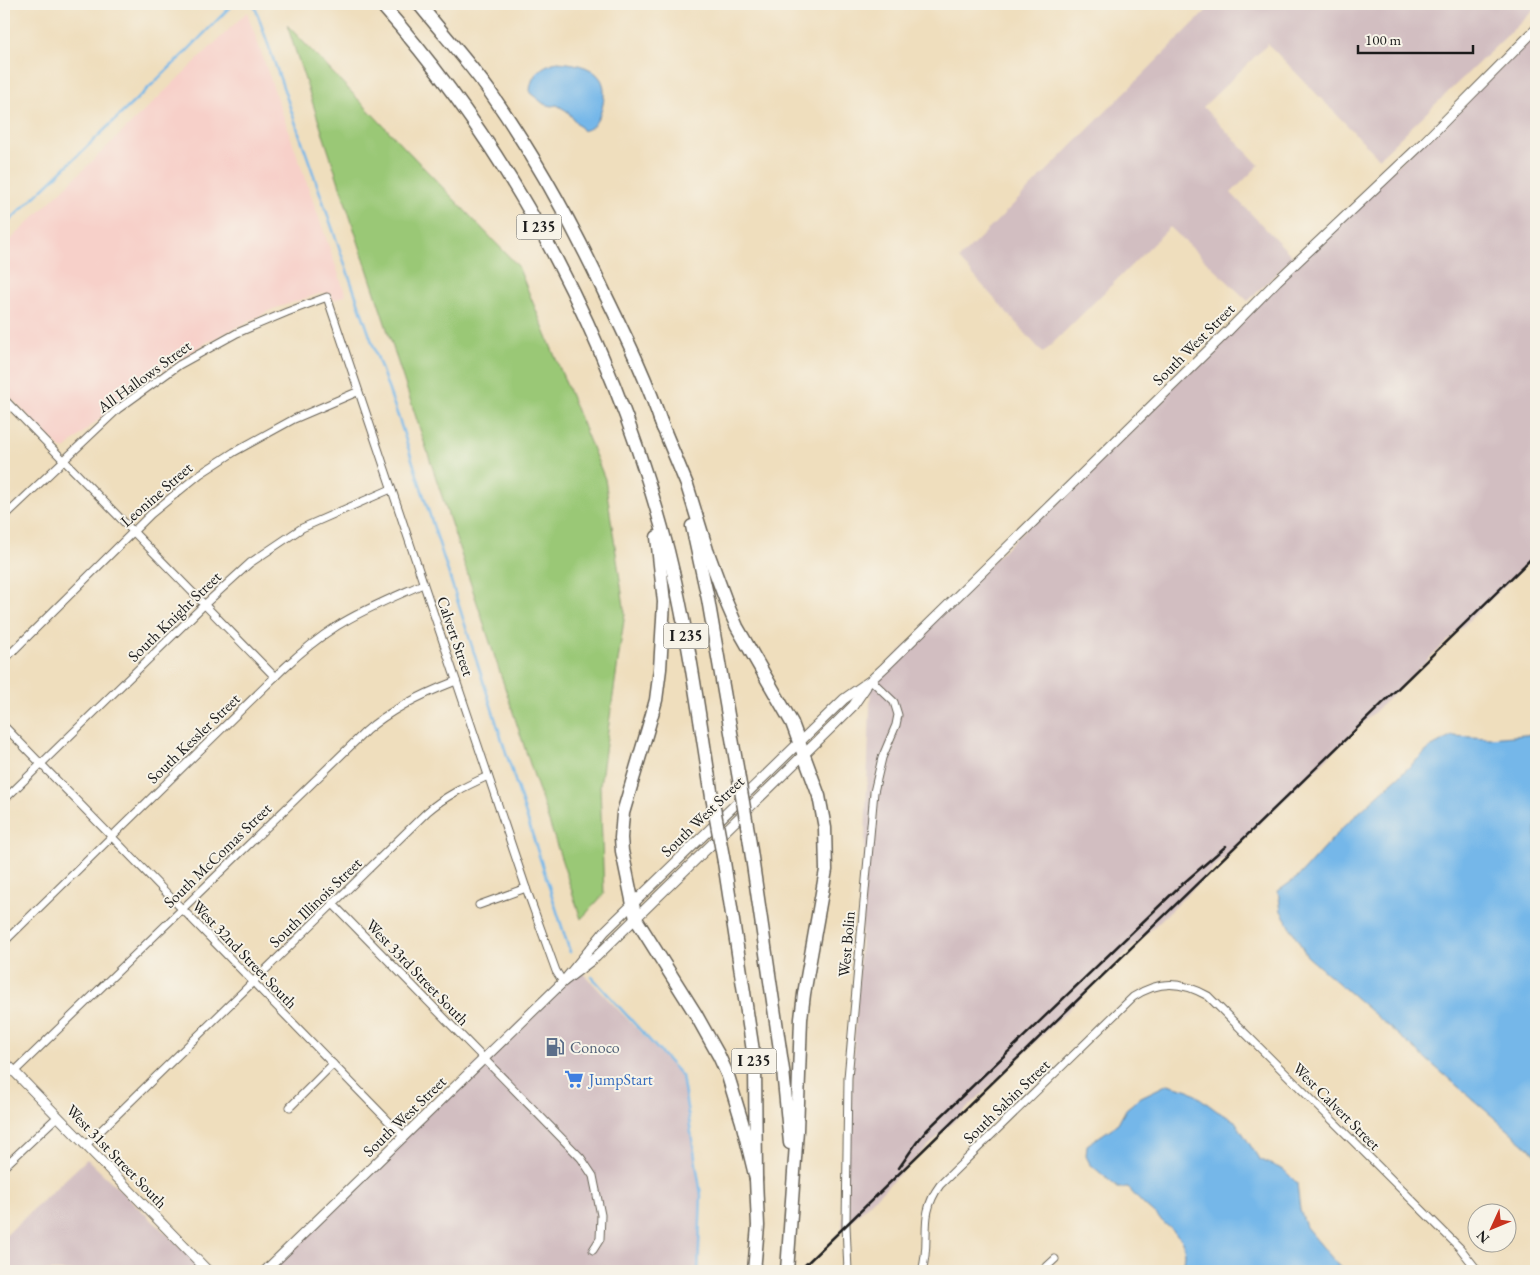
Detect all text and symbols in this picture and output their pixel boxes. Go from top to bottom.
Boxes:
scale bar [1358,22,1472,54]
text: 100 m [1365,30,1402,49]
road number: I 235 [516,214,562,240]
street label: South West Street [1148,299,1239,390]
street label: All Hallows Street [92,335,195,418]
street label: Leonine Street [116,457,197,531]
street label: South Knight Street [123,566,226,666]
street label: Calvert Street [432,593,479,679]
road number: I 235 [664,624,708,648]
street label: South Kessler Street [142,689,244,788]
street label: South West Street [656,771,749,861]
street label: South McComas Street [159,798,276,912]
street label: South Illinois Street [264,853,366,952]
street label: West 32nd Street South [187,896,302,1013]
street label: West Bolin [833,910,860,978]
street label: West 33rd Street South [361,915,474,1030]
fuel station icon: Conoco [544,1036,566,1058]
place label: Conoco [570,1037,620,1058]
road number: I 235 [732,1048,776,1074]
street label: South Sabin Street [958,1055,1054,1148]
street label: West Calvert Street [1288,1058,1385,1155]
supermarket icon: JumpStart [563,1068,585,1090]
place label: JumpStart [587,1069,653,1090]
street label: South West Street [358,1071,451,1161]
street label: West 31st Street South [62,1100,172,1213]
north arrow [1468,1202,1518,1252]
text: N [1472,1226,1493,1247]

